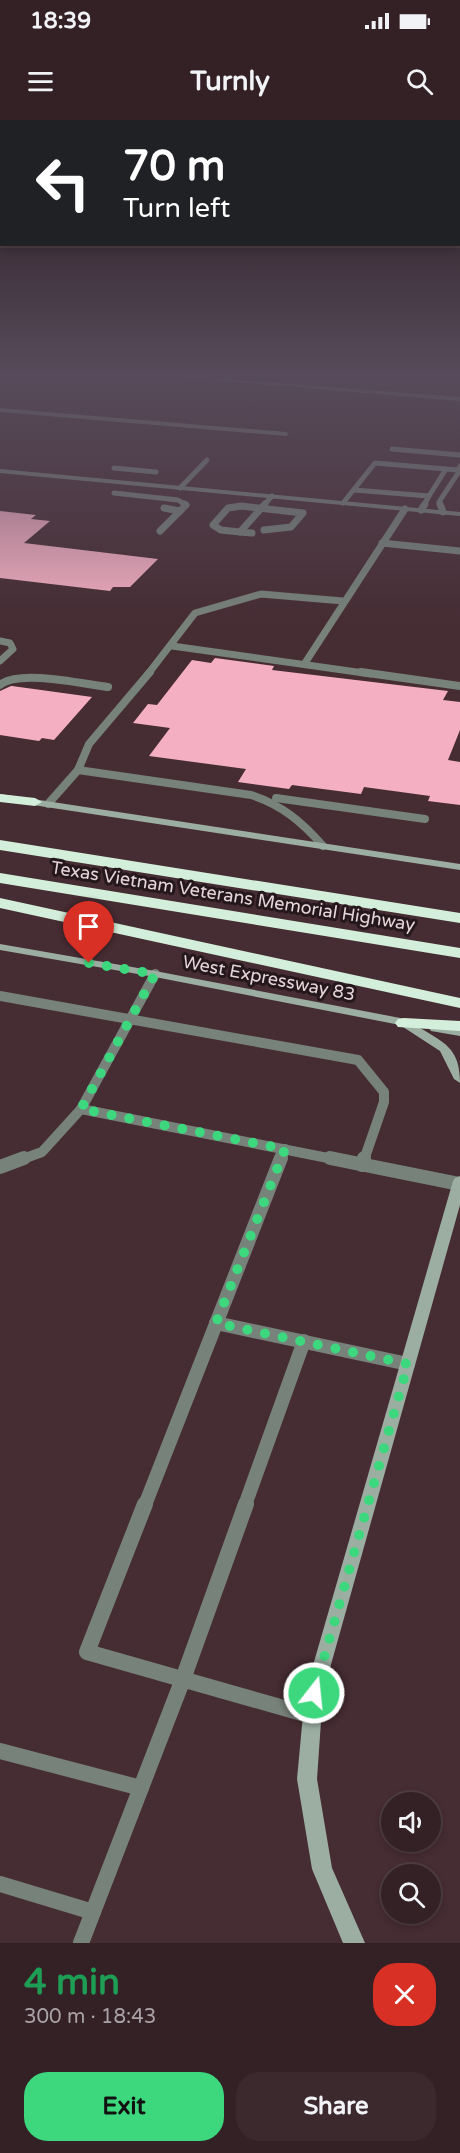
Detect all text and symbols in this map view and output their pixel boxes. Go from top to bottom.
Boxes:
text: 18:39 [30,8,91,34]
icon: menu [24,65,57,98]
text: Turnly [190,65,270,98]
icon: search [403,65,436,98]
text: 70 m [123,141,225,192]
icon: left [24,144,102,222]
text: Turn left [123,192,230,225]
street label: Texas Vietnam Veterans Memorial Highway [49,856,417,936]
pin [63,901,114,963]
icon: arrive [72,910,105,943]
street label: West Expressway 83 [181,950,357,1006]
position arrow [282,1661,346,1725]
map controls [381,1792,441,1924]
button: sound [381,1792,441,1852]
button: search [381,1864,441,1924]
text: 4 min [24,1961,120,2004]
button: close [373,1963,436,2026]
text: 300 m · 18:43 [24,2005,156,2029]
button: Exit [24,2072,224,2141]
button: Share [236,2072,436,2141]

